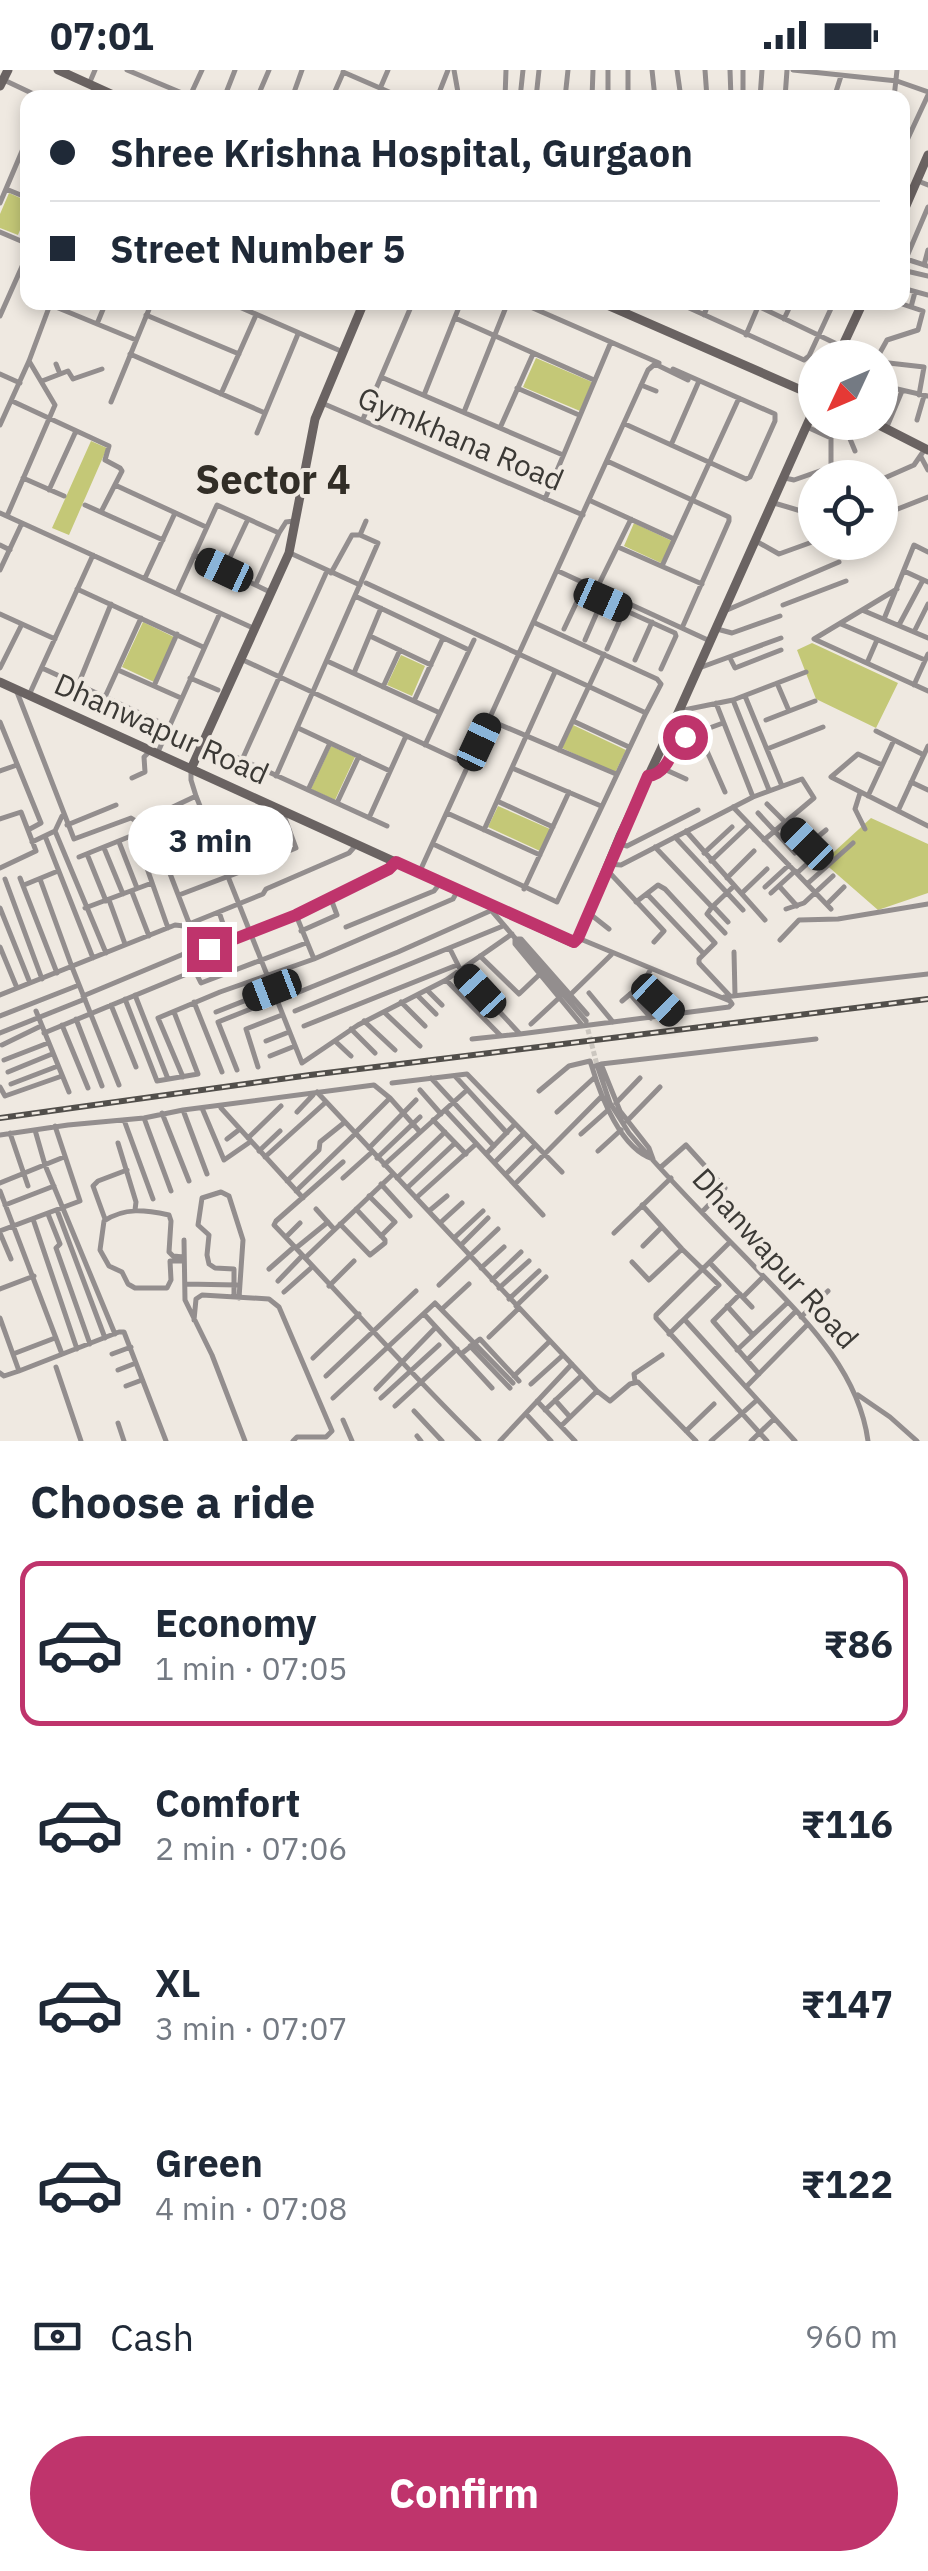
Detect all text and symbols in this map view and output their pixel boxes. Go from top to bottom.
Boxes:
text: 07:01 [50,11,154,60]
text: Shree Krishna Hospital, Gurgaon [110,128,693,177]
text: Street Number 5 [110,224,405,273]
north arrow [798,340,898,440]
map controls [798,340,898,560]
street label: Gymkhana Road [352,377,570,499]
district label: Sector 4 [195,453,351,505]
button: locate [798,460,898,560]
car [190,544,258,596]
car [569,574,637,626]
street label: Dhanwapur Road [49,663,275,793]
car [453,708,505,776]
route start [663,715,708,760]
callout: 3 min [126,804,292,874]
car [775,812,839,876]
text: 3 min [169,819,252,861]
route end [187,927,232,972]
car [449,959,511,1023]
car [239,965,305,1015]
car [626,968,690,1032]
street label: Dhanwapur Road [684,1159,868,1357]
text: Choose a ride [30,1472,315,1530]
text: Economy [155,1598,317,1647]
icon: car [35,1599,125,1689]
text: ₹86 [823,1619,893,1668]
text: 1 min · 07:05 [155,1647,348,1689]
text: Comfort [155,1778,300,1827]
icon: car [35,1779,125,1869]
text: ₹116 [801,1799,893,1848]
text: 2 min · 07:06 [155,1827,348,1869]
text: XL [155,1958,201,2007]
icon: car [35,1959,125,2049]
text: ₹147 [801,1979,893,2028]
text: 3 min · 07:07 [155,2007,348,2049]
text: Green [155,2138,263,2187]
icon: car [35,2139,125,2229]
text: ₹122 [801,2159,893,2208]
text: 4 min · 07:08 [155,2187,348,2229]
icon: cash [30,2309,85,2364]
text: Cash [110,2312,194,2361]
text: 960 m [805,2315,898,2357]
button: Confirm [30,2436,898,2551]

